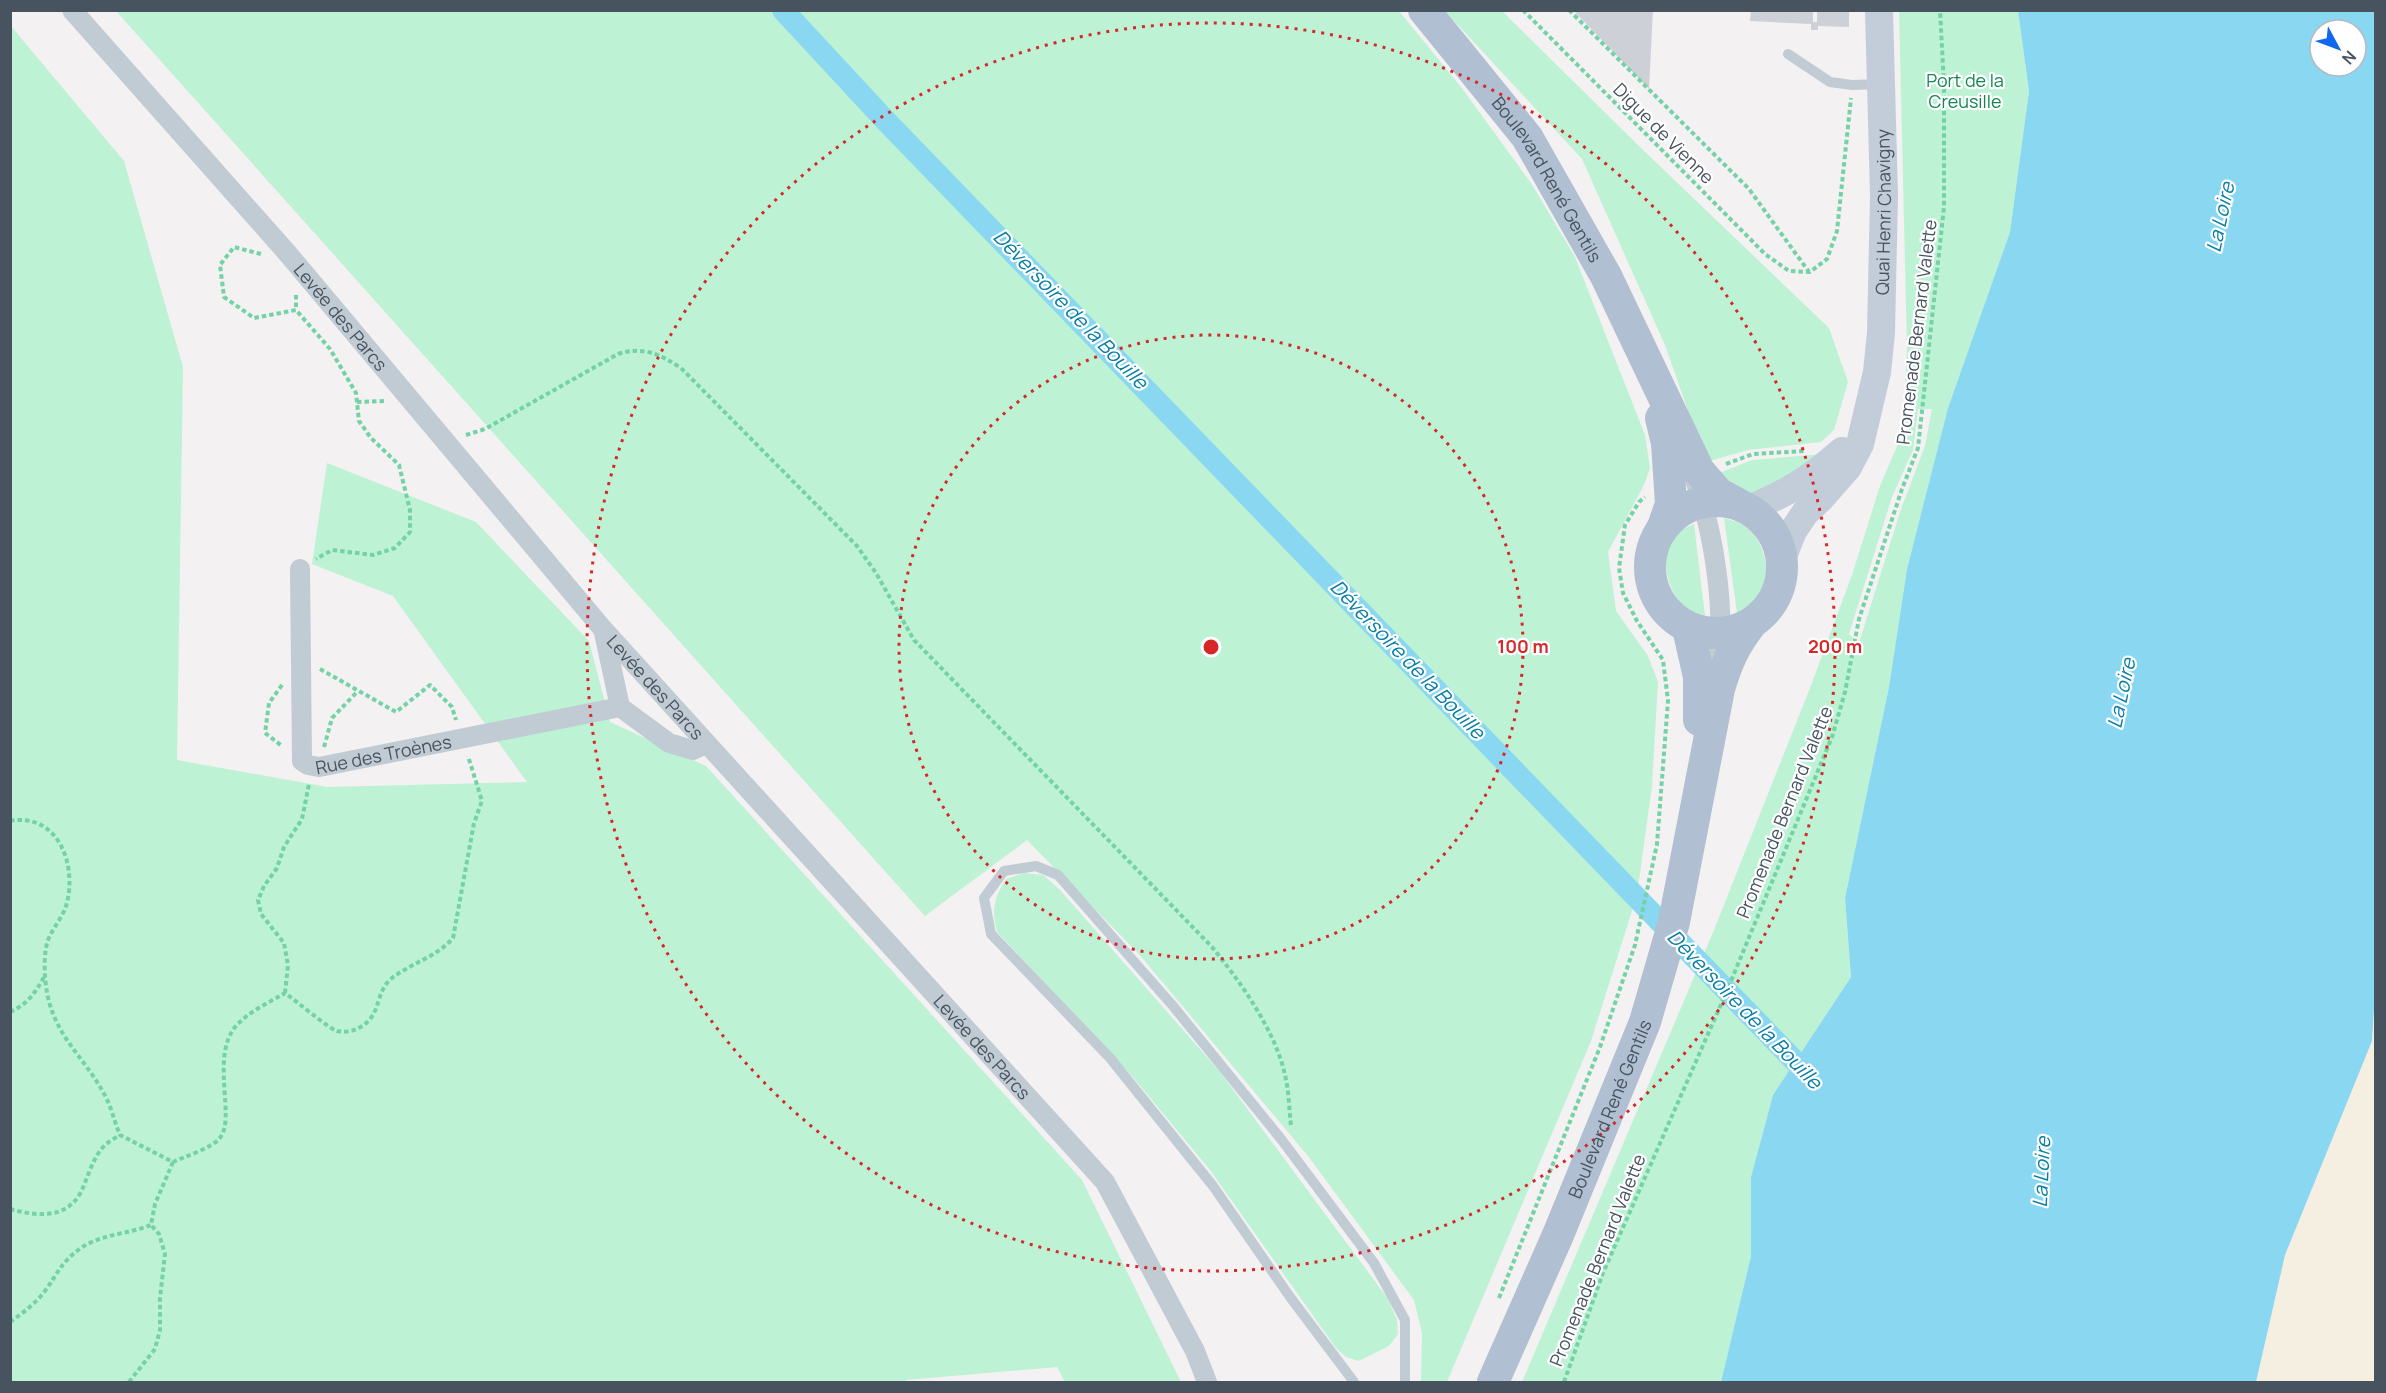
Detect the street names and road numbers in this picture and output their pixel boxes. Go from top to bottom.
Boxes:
street label: Digue de Vienne [1608,77,1720,189]
street label: Boulevard René Gentils [1487,91,1608,266]
street label: Quai Henri Chavigny [1870,128,1896,295]
street label: Promenade Bernard Valette [1890,218,1942,446]
street label: Levée des Parcs [289,258,393,376]
street label: Levée des Parcs [602,630,709,745]
street label: Promenade Bernard Valette [1730,702,1838,922]
street label: Rue des Troènes [313,729,453,779]
street label: Levée des Parcs [929,989,1036,1104]
street label: Boulevard René Gentils [1562,1016,1657,1202]
street label: Promenade Bernard Valette [1543,1150,1651,1370]

